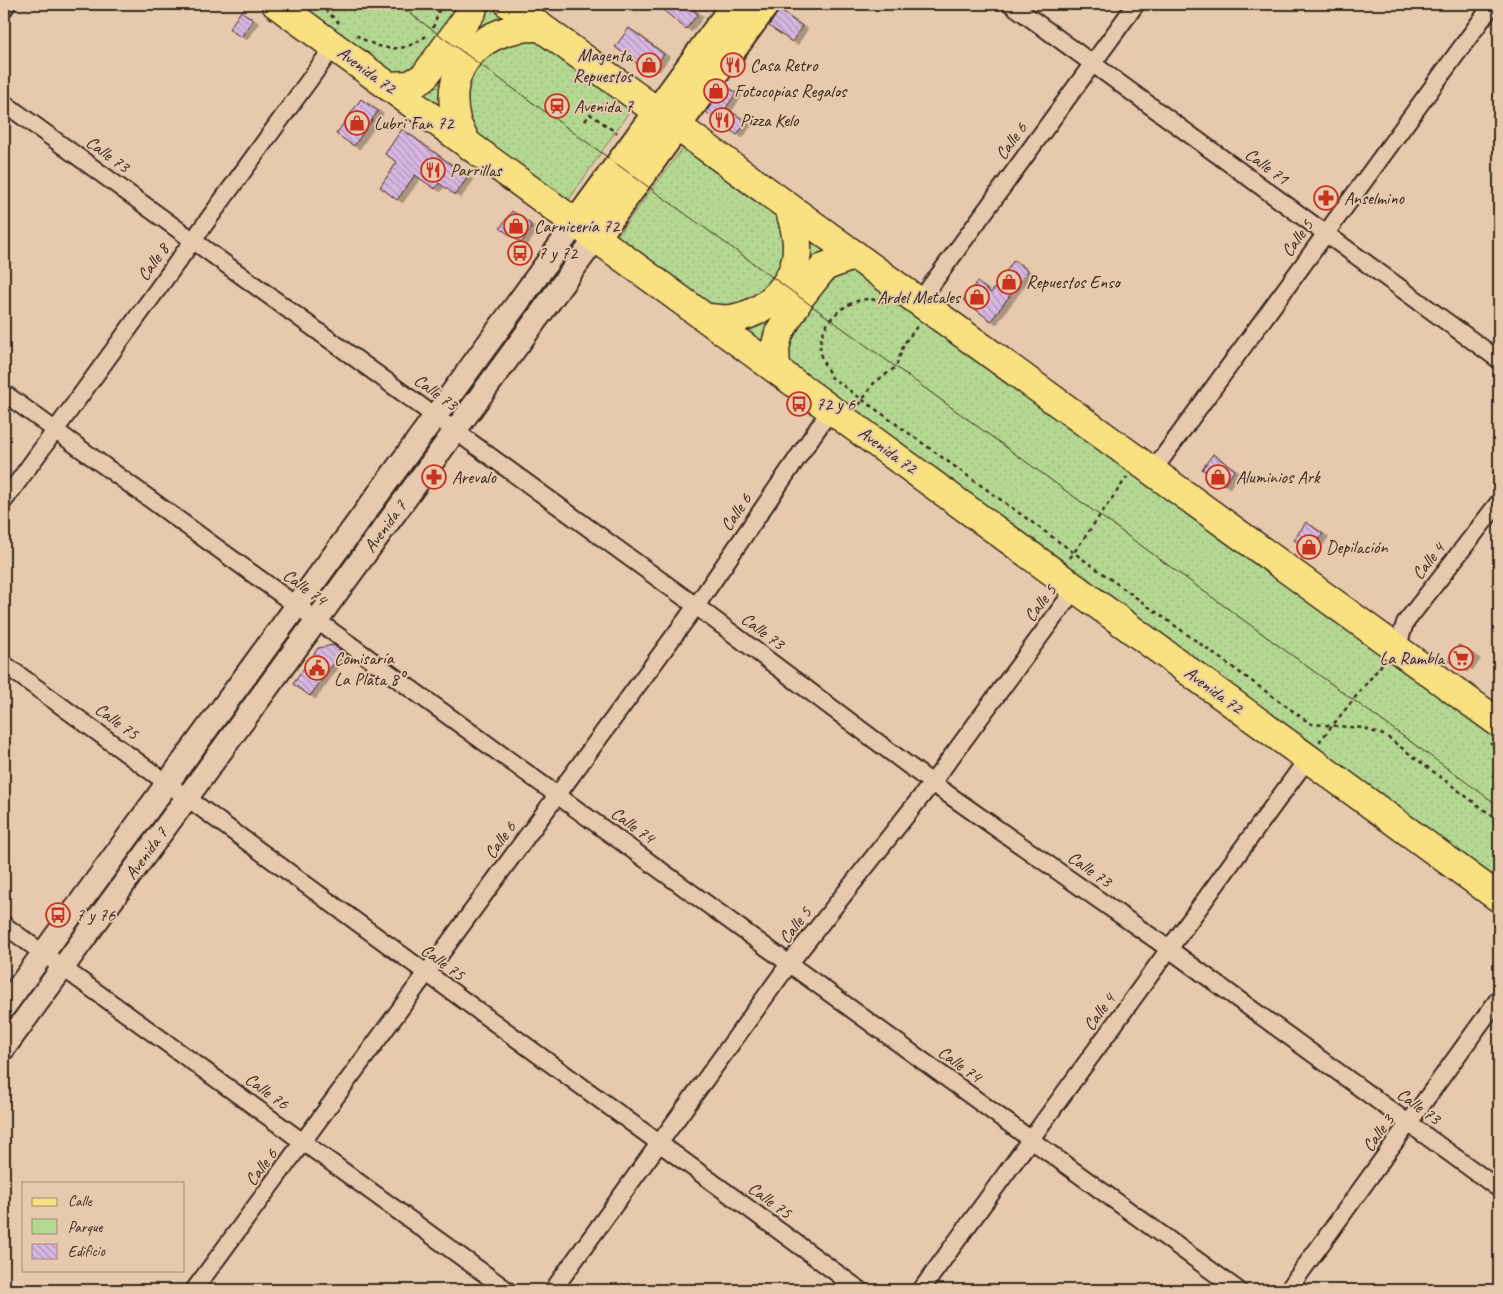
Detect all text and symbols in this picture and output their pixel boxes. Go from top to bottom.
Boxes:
street label: Avenida 72 [333,41,402,100]
place label: Magenta Repuestos [573,44,634,87]
shop icon: Magenta Repuestos [636,52,662,78]
restaurant icon: Casa Retro [720,52,746,78]
place label: Casa Retro [750,54,819,76]
shop icon: Fotocopias Regalos [703,78,729,104]
place label: Fotocopias Regalos [734,80,848,102]
station icon: Avenida 7 [544,93,570,119]
place label: Avenida 7 [574,95,634,117]
restaurant icon: Pizza Kelo [709,107,735,133]
place label: Pizza Kelo [740,109,800,131]
shop icon: Lubri Fan 72 [344,110,370,136]
place label: Lubri Fan 72 [374,112,455,134]
street label: Calle 6 [990,117,1032,164]
street label: Calle 73 [82,131,136,178]
street label: Calle 71 [1241,143,1294,190]
restaurant icon: Parrillas [420,157,446,183]
place label: Parrillas [450,159,503,181]
pharmacy icon: Anselmino [1313,185,1339,211]
place label: Anselmino [1344,187,1406,209]
shop icon: Carnicería 72 [503,213,529,239]
street label: Calle 5 [1276,214,1318,261]
place label: Carnicería 72 [534,215,621,237]
street label: Calle 8 [132,238,175,285]
bus stop icon: 7 y 72 [507,240,533,266]
place label: 7 y 72 [538,242,579,264]
shop icon: Repuestos Enso [996,269,1022,295]
place label: Repuestos Enso [1026,271,1121,293]
shop icon: Ardel Metales [964,284,990,310]
place label: Ardel Metales [877,286,962,308]
street label: Calle 73 [410,369,464,416]
bus stop icon: 72 y 6 [786,391,812,417]
place label: 72 y 6 [816,393,856,415]
street label: Avenida 72 [854,421,923,480]
pharmacy icon: Arevalo [421,464,447,490]
shop icon: Aluminios Ark [1205,464,1231,490]
place label: Arevalo [452,466,497,488]
place label: Aluminios Ark [1236,466,1321,488]
street label: Calle 6 [715,488,757,535]
street label: Avenida 7 [359,495,412,556]
shop icon: Depilación [1296,534,1322,560]
place label: Depilación [1326,536,1388,558]
street label: Calle 4 [1407,537,1450,584]
street label: Calle 74 [279,564,333,611]
street label: Calle 5 [1019,579,1062,626]
street label: Calle 73 [737,608,791,656]
supermarket icon: La Rambla [1448,645,1474,671]
place label: Comisaría La Plata 8° [334,647,407,690]
place label: La Rambla [1380,647,1446,669]
public building icon: Comisaría La Plata 8° [304,655,330,681]
street label: Avenida 72 [1180,661,1249,720]
street label: Calle 75 [91,698,144,745]
street label: Calle 74 [607,802,661,849]
street label: Calle 6 [479,816,521,863]
street label: Avenida 7 [120,822,173,883]
street label: Calle 73 [1064,846,1118,893]
street label: Calle 5 [774,901,817,948]
bus stop icon: 7 y 76 [45,902,71,928]
place label: 7 y 76 [76,904,116,926]
street label: Calle 75 [417,939,470,986]
street label: Calle 4 [1078,988,1121,1035]
street label: Calle 74 [934,1041,988,1088]
street label: Calle 76 [241,1068,294,1115]
street label: Calle 73 [1393,1083,1447,1130]
street label: Calle 3 [1357,1109,1400,1156]
street label: Calle 6 [240,1143,283,1190]
street label: Calle 75 [744,1177,797,1224]
legend [22,1182,185,1272]
text: Calle [68,1192,93,1211]
text: Parque [68,1218,104,1237]
text: Edificio [68,1242,106,1261]

